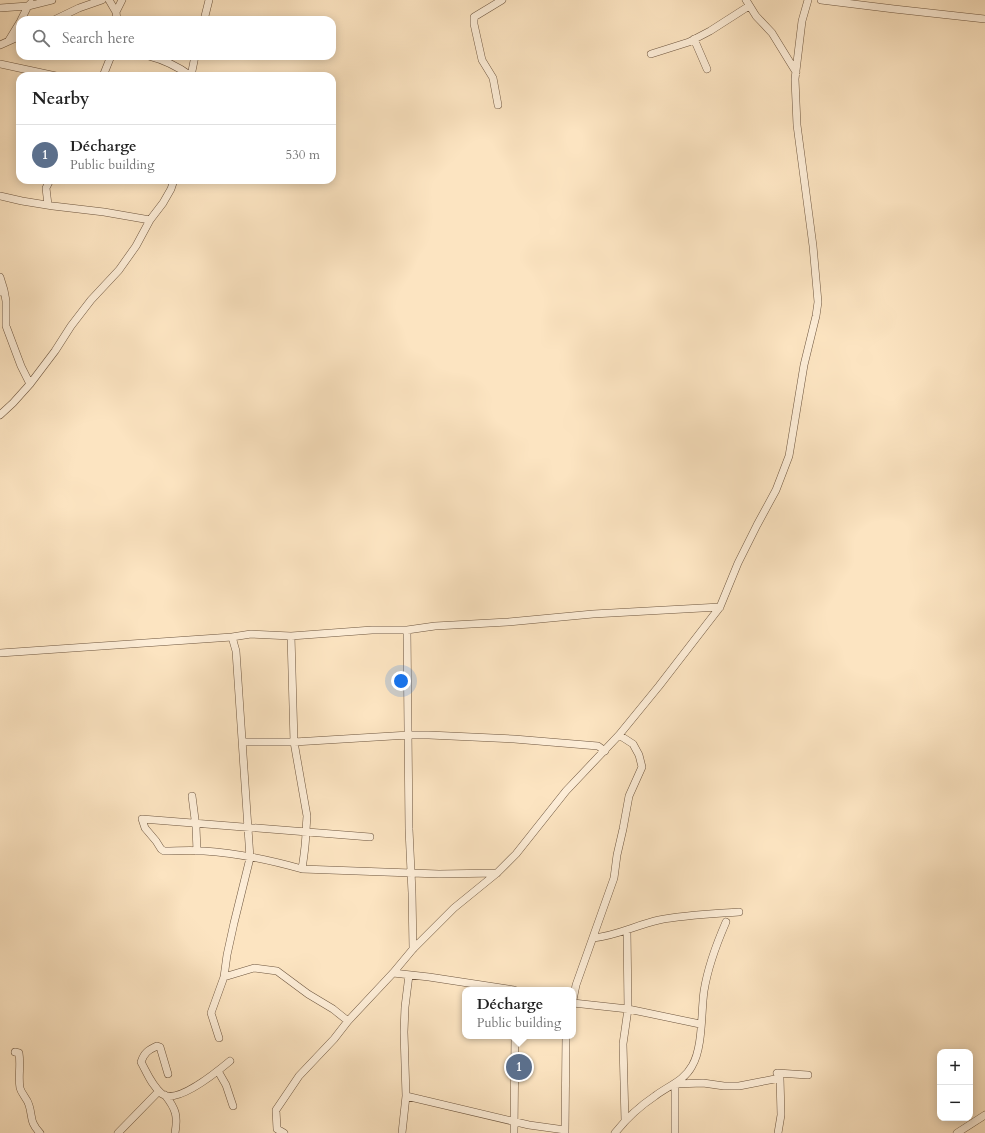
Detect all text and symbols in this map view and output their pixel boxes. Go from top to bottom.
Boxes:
search box [16,16,336,60]
icon: search [30,27,52,49]
text: Search here [62,28,135,48]
text: Nearby [32,87,89,110]
text: Décharge [70,136,137,156]
text: 1 [42,146,48,164]
text: 530 m [286,146,320,164]
text: Public building [70,156,155,174]
your location [391,671,411,691]
popup [462,987,576,1039]
text: Décharge [477,994,543,1014]
text: Public building [477,1014,561,1032]
map controls [937,1049,973,1121]
button: + [937,1049,973,1085]
pin: 1 [506,1052,532,1082]
button: − [937,1085,973,1121]

